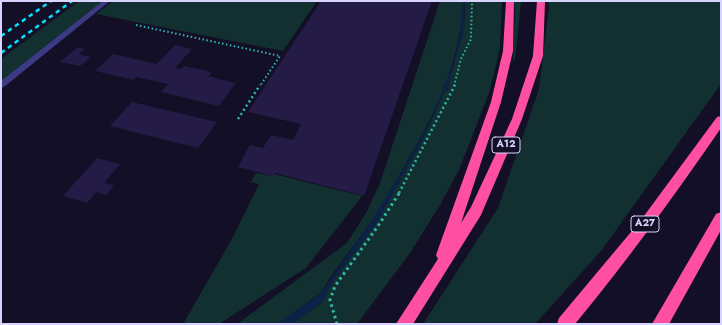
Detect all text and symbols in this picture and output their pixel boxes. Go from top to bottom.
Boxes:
road number: A12 [492,137,520,153]
road number: A27 [631,216,659,232]

